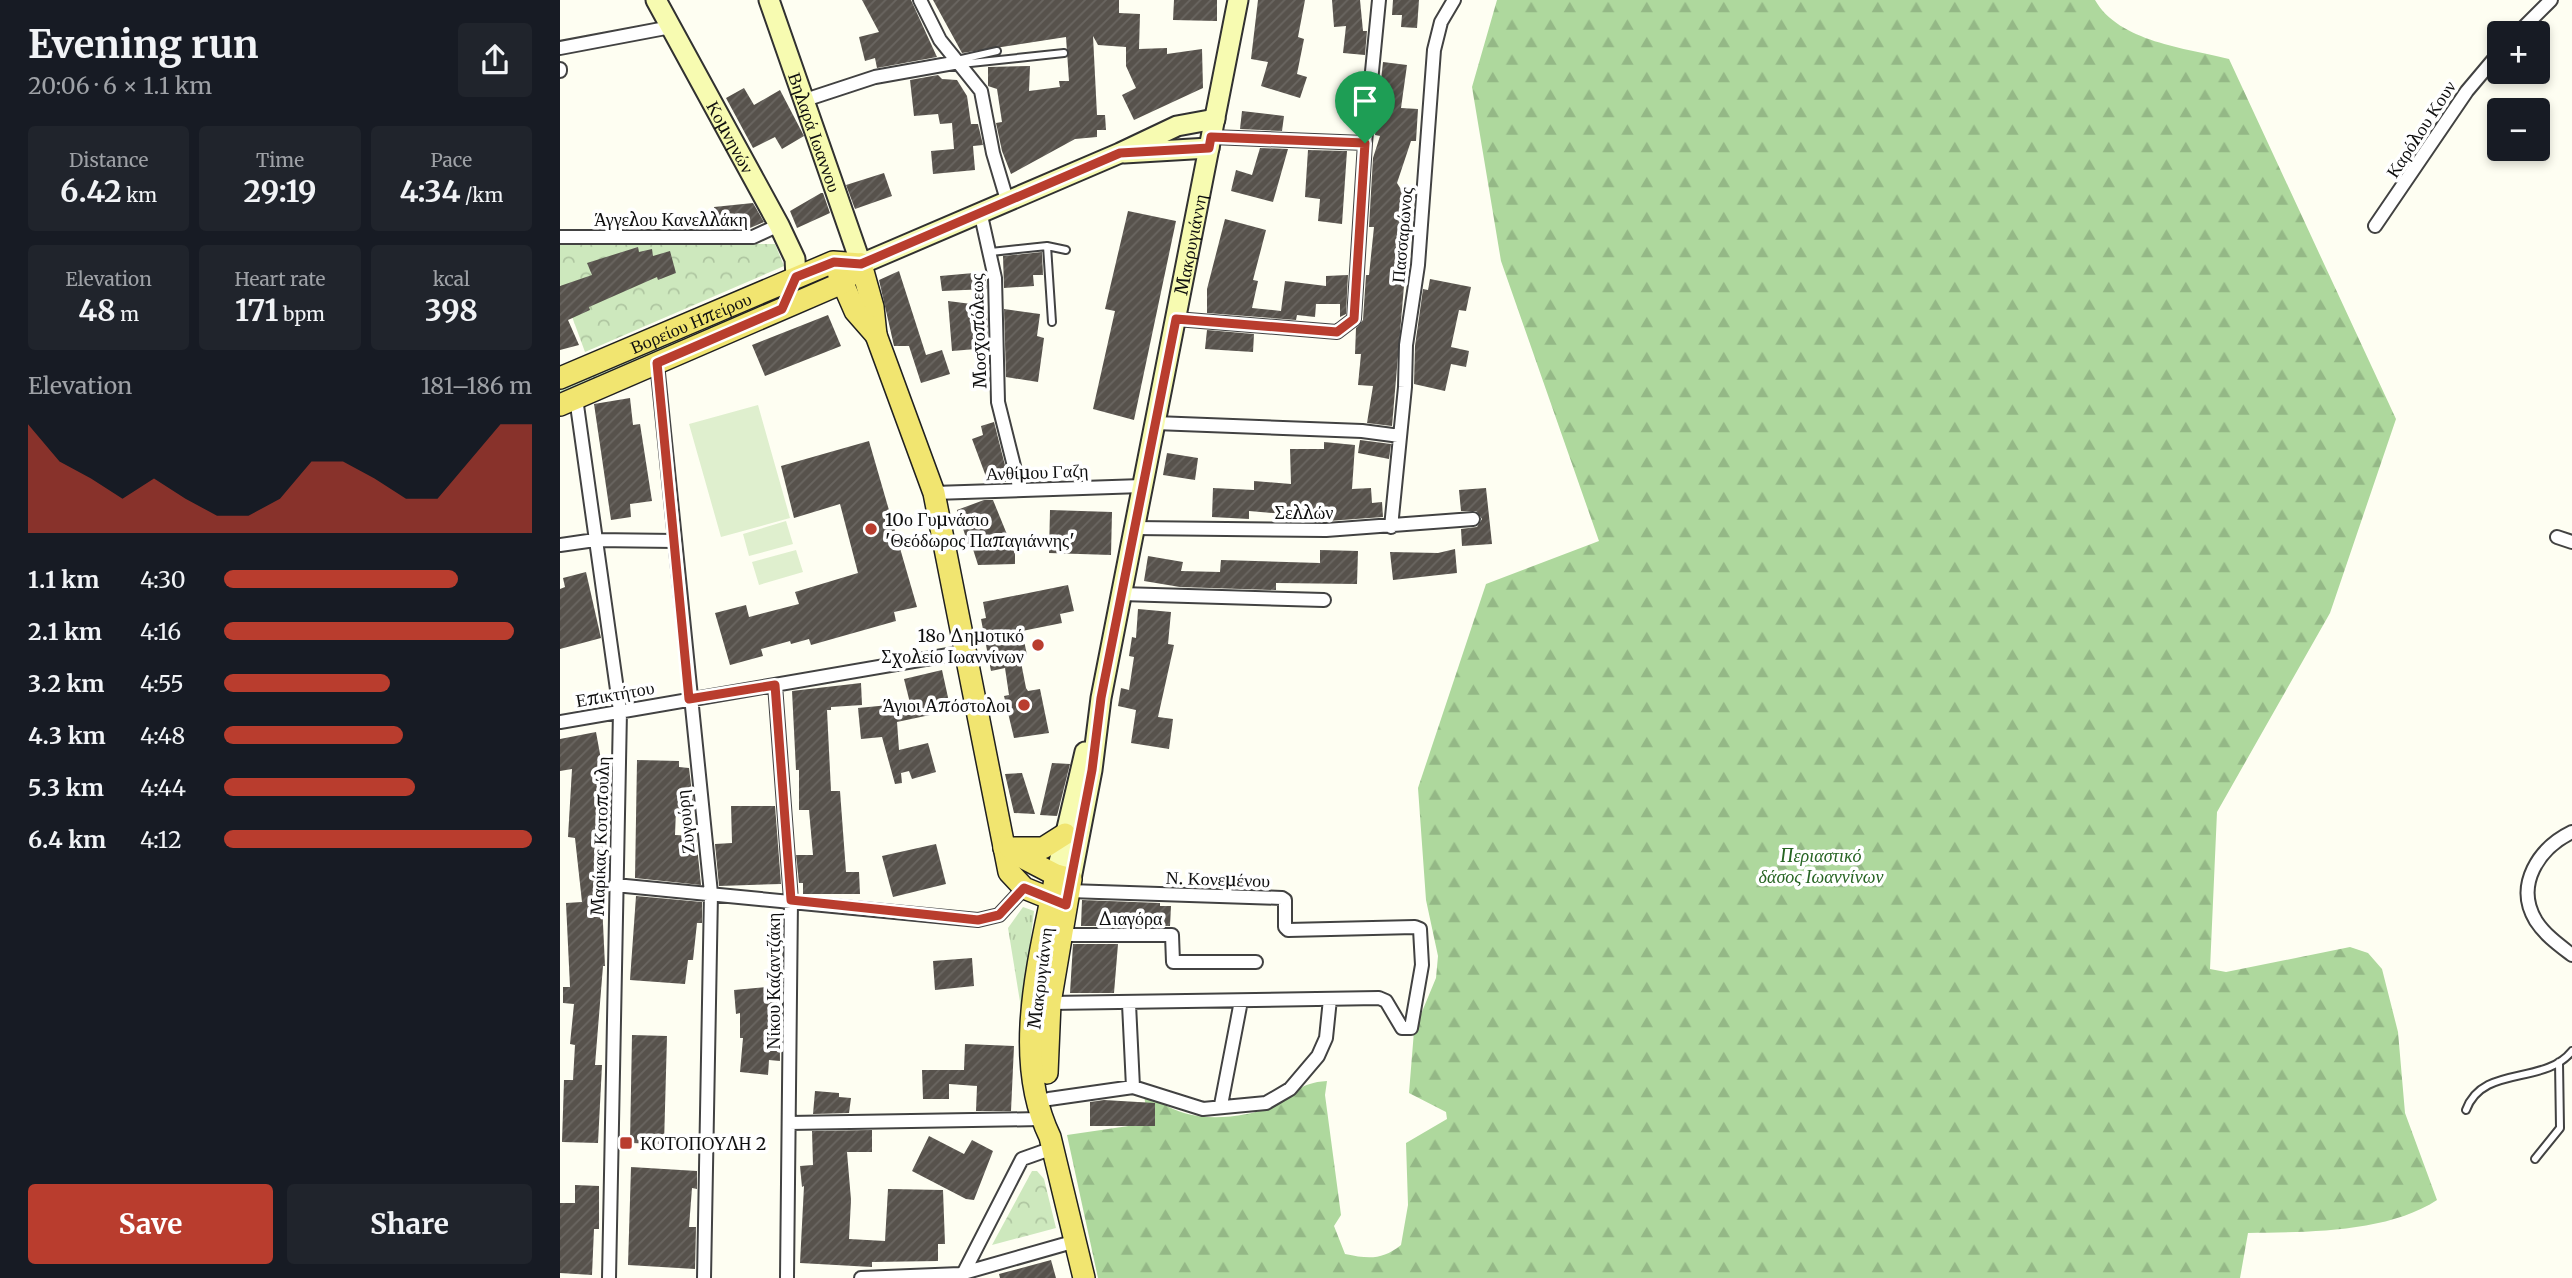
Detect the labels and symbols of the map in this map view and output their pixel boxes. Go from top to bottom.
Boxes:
street label: Βηλαρά Ιωαννου [784,69,847,195]
pin [1335,71,1395,143]
street label: Καρόλου Κουν [2381,76,2461,182]
street label: Κομνηνών [702,97,760,177]
street label: Πασσαρώνος [1386,186,1418,284]
street label: Μακρυγιάννη [1169,192,1211,297]
street label: Άγγελου Κανελλάκη [594,208,748,231]
street label: Μοσχοπόλεως [965,273,991,389]
street label: Βορείου Ηπείρου [627,287,755,358]
street label: Ανθίμου Γαζη [985,459,1089,485]
street label: Σελλών [1275,501,1333,524]
place label: 10ο Γυμνάσιο 'Θεόδωρος Παπαγιάννης' [885,508,1075,552]
marker: 10ο Γυμνάσιο 'Θεόδωρος Παπαγιάννης' [863,521,879,537]
place label: 18ο Δημοτικό Σχολείο Ιωαννίνων [881,624,1024,668]
marker: 18ο Δημοτικό Σχολείο Ιωαννίνων [1030,637,1046,653]
street label: Επικτήτου [574,676,656,712]
place label: Άγιοι Απόστολοι [882,694,1010,717]
marker: Άγιοι Απόστολοι [1016,697,1032,713]
street label: Μαρίκας Κοτοπούλη [586,756,614,916]
street label: Ζυγούρη [670,789,700,855]
park label: Περιαστικό δάσος Ιωαννίνων [1759,844,1883,888]
street label: Ν. Κονεμένου [1165,866,1271,892]
street label: Διαγόρα [1098,907,1163,930]
street label: Νίκου Καζαντζάκη [762,913,785,1049]
street label: Μακρυγιάννη [1022,926,1058,1030]
place label: ΚΟΤΟΠΟΥΛΗ 2 [640,1132,766,1155]
marker: ΚΟΤΟΠΟΥΛΗ 2 [618,1135,634,1151]

